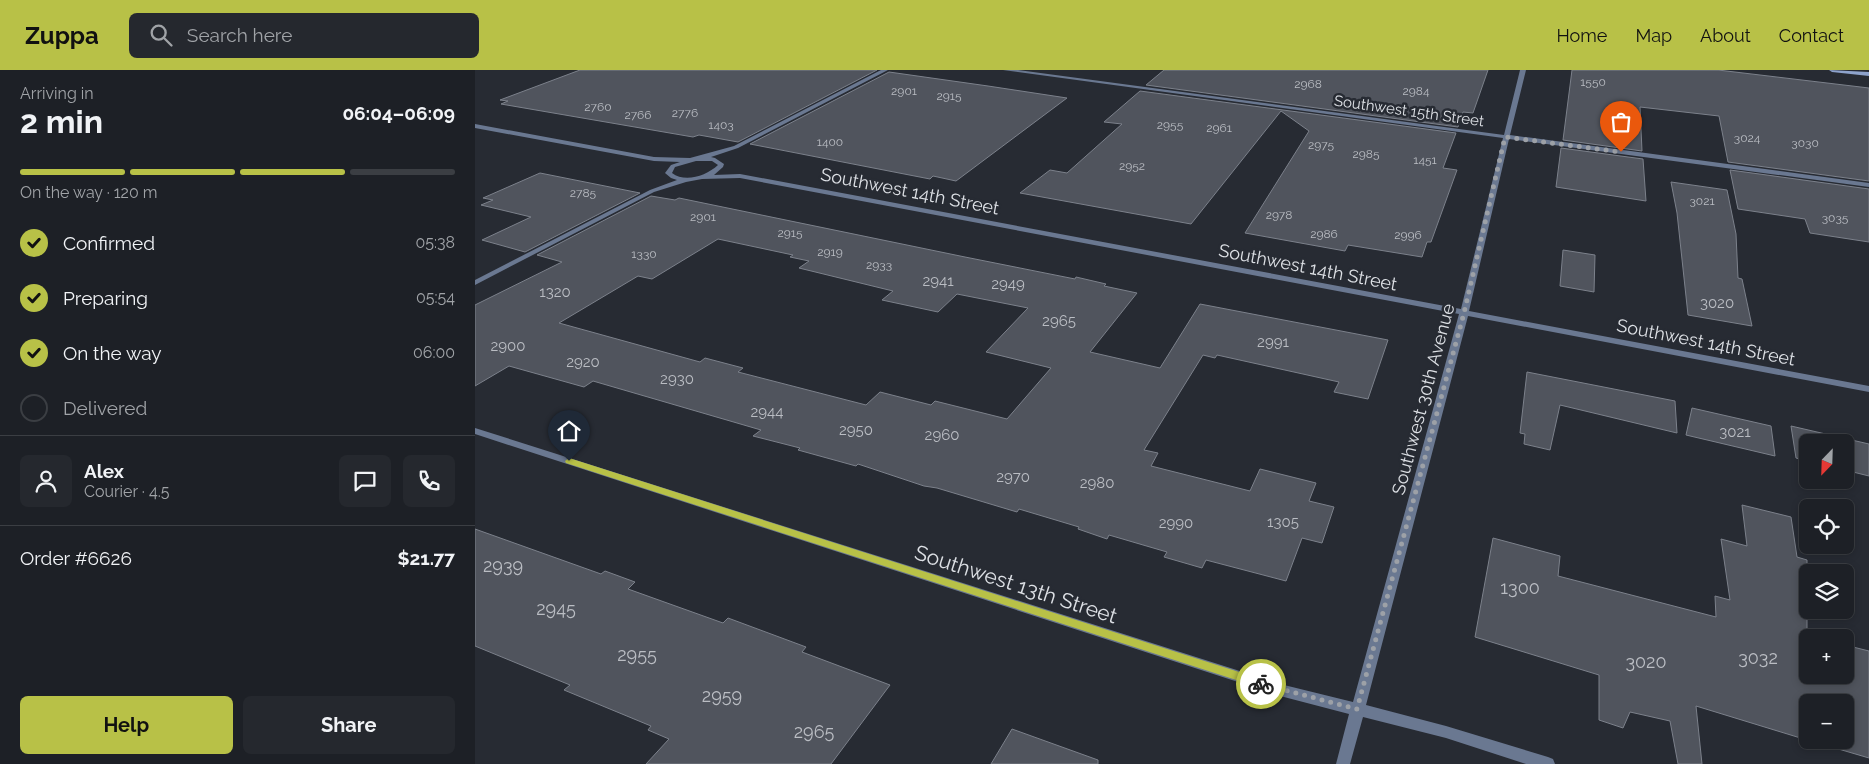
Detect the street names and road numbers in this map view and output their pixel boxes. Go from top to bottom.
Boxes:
street label: Southwest 15th Street [1333,92,1485,130]
street label: Southwest 14th Street [819,163,1001,219]
street label: Southwest 14th Street [1217,239,1399,295]
street label: Southwest 30th Avenue [1387,301,1459,497]
street label: Southwest 14th Street [1615,314,1797,370]
street label: Southwest 13th Street [912,539,1120,629]

